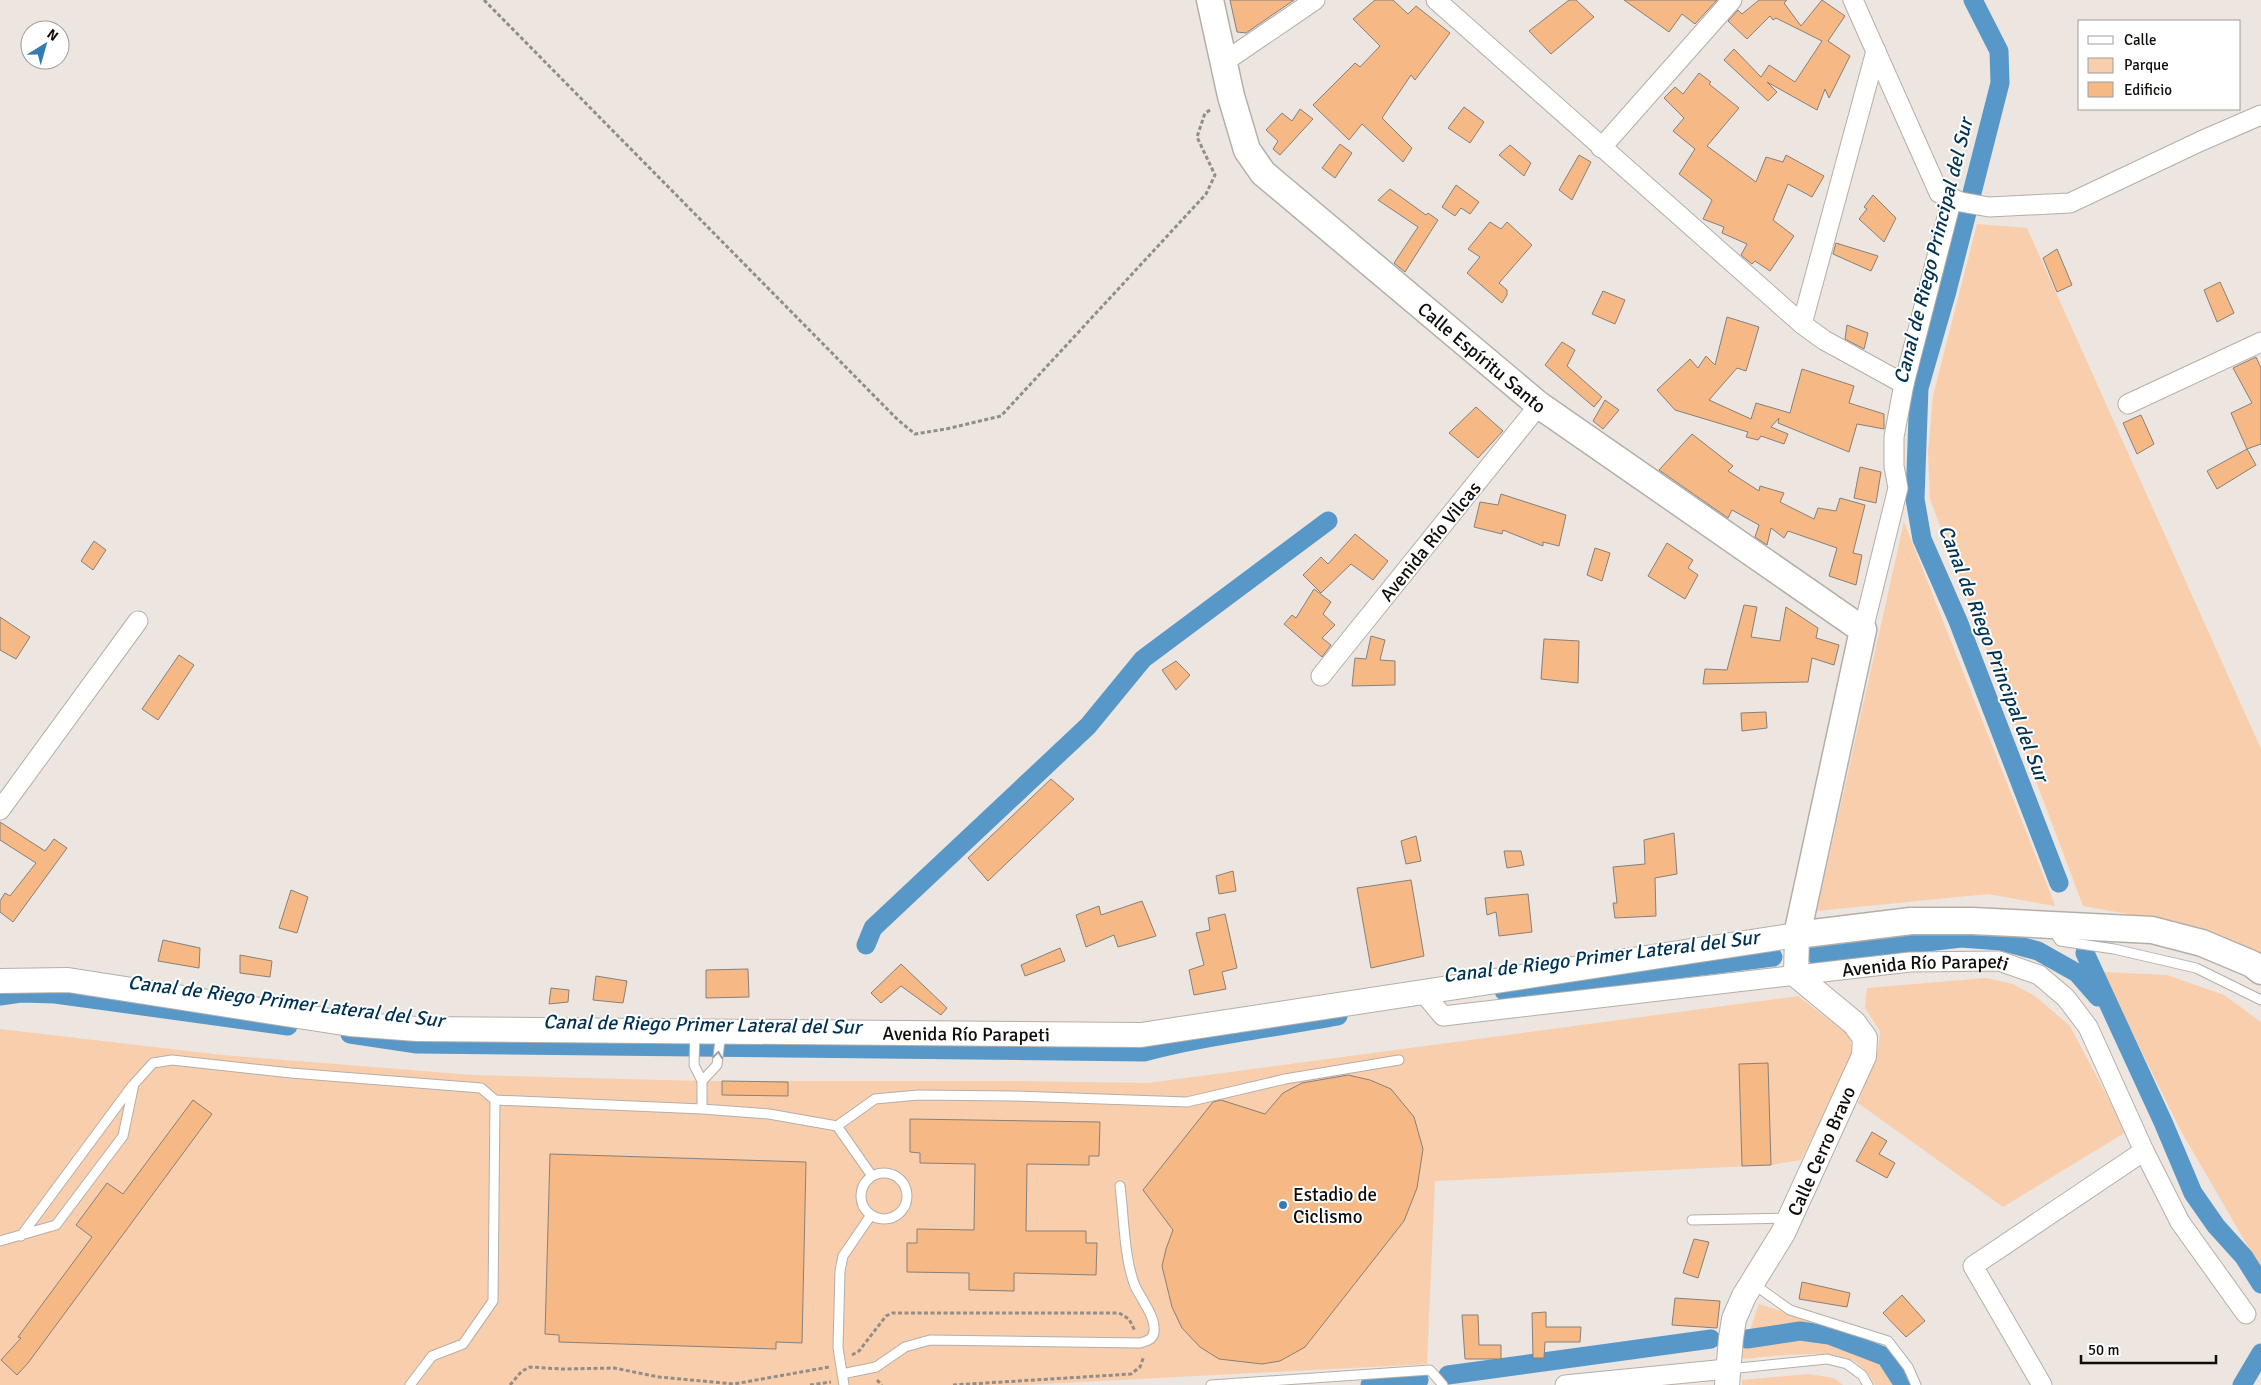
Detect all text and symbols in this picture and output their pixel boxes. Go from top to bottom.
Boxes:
north arrow [20,20,70,70]
legend [2078,20,2241,110]
text: N [44,25,62,45]
text: Calle [2124,31,2157,49]
text: Parque [2124,56,2169,74]
text: Edificio [2124,81,2172,99]
water label: Canal de Riego Principal del Sur [1888,113,1979,386]
street label: Calle Espíritu Santo [1412,297,1550,419]
street label: Avenida Río Vilcas [1375,477,1487,607]
water label: Canal de Riego Principal del Sur [1933,521,2055,787]
water label: Canal de Riego Primer Lateral del Sur [1442,924,1763,988]
street label: Avenida Río Parapeti [1841,950,2012,983]
water label: Canal de Riego Primer Lateral del Sur [127,970,448,1034]
water label: Canal de Riego Primer Lateral del Sur [543,1009,864,1040]
street label: Avenida Río Parapeti [883,1022,1050,1047]
one-way arrow [712,1051,723,1059]
street label: Calle Cerro Bravo [1783,1083,1861,1220]
place label: Estadio de Ciclismo [1293,1183,1377,1229]
marker: Estadio de Ciclismo [1277,1199,1289,1211]
scale bar [2081,1332,2216,1364]
text: 50 m [2088,1341,2119,1359]

